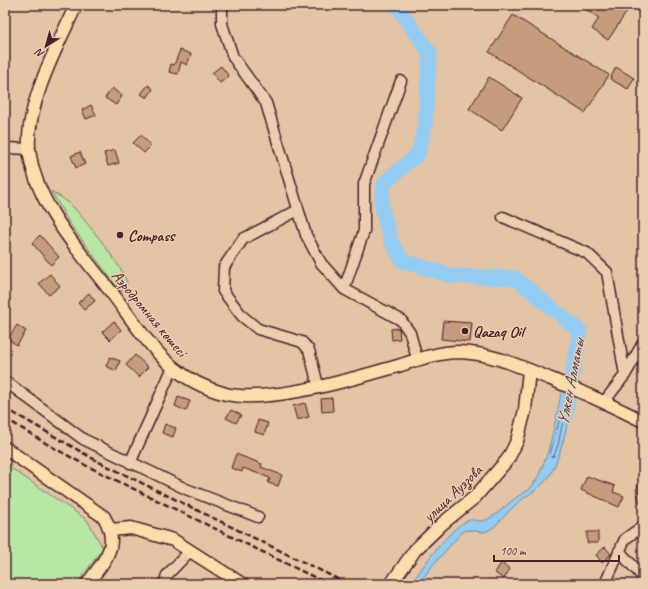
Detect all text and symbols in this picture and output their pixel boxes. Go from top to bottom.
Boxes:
north arrow [26,26,66,66]
text: N [31,45,47,62]
place label: Compass [128,226,176,246]
marker: Compass [115,230,125,240]
street label: Аэродромная көшесі [107,266,193,363]
place label: Qazaq Oil [473,322,527,342]
marker: Qazaq Oil [460,326,470,336]
water label: Үлкен Алматы [552,334,590,427]
street label: улица Ауэзова [418,460,487,527]
scale bar [494,537,619,563]
text: 100 m [500,543,527,559]

